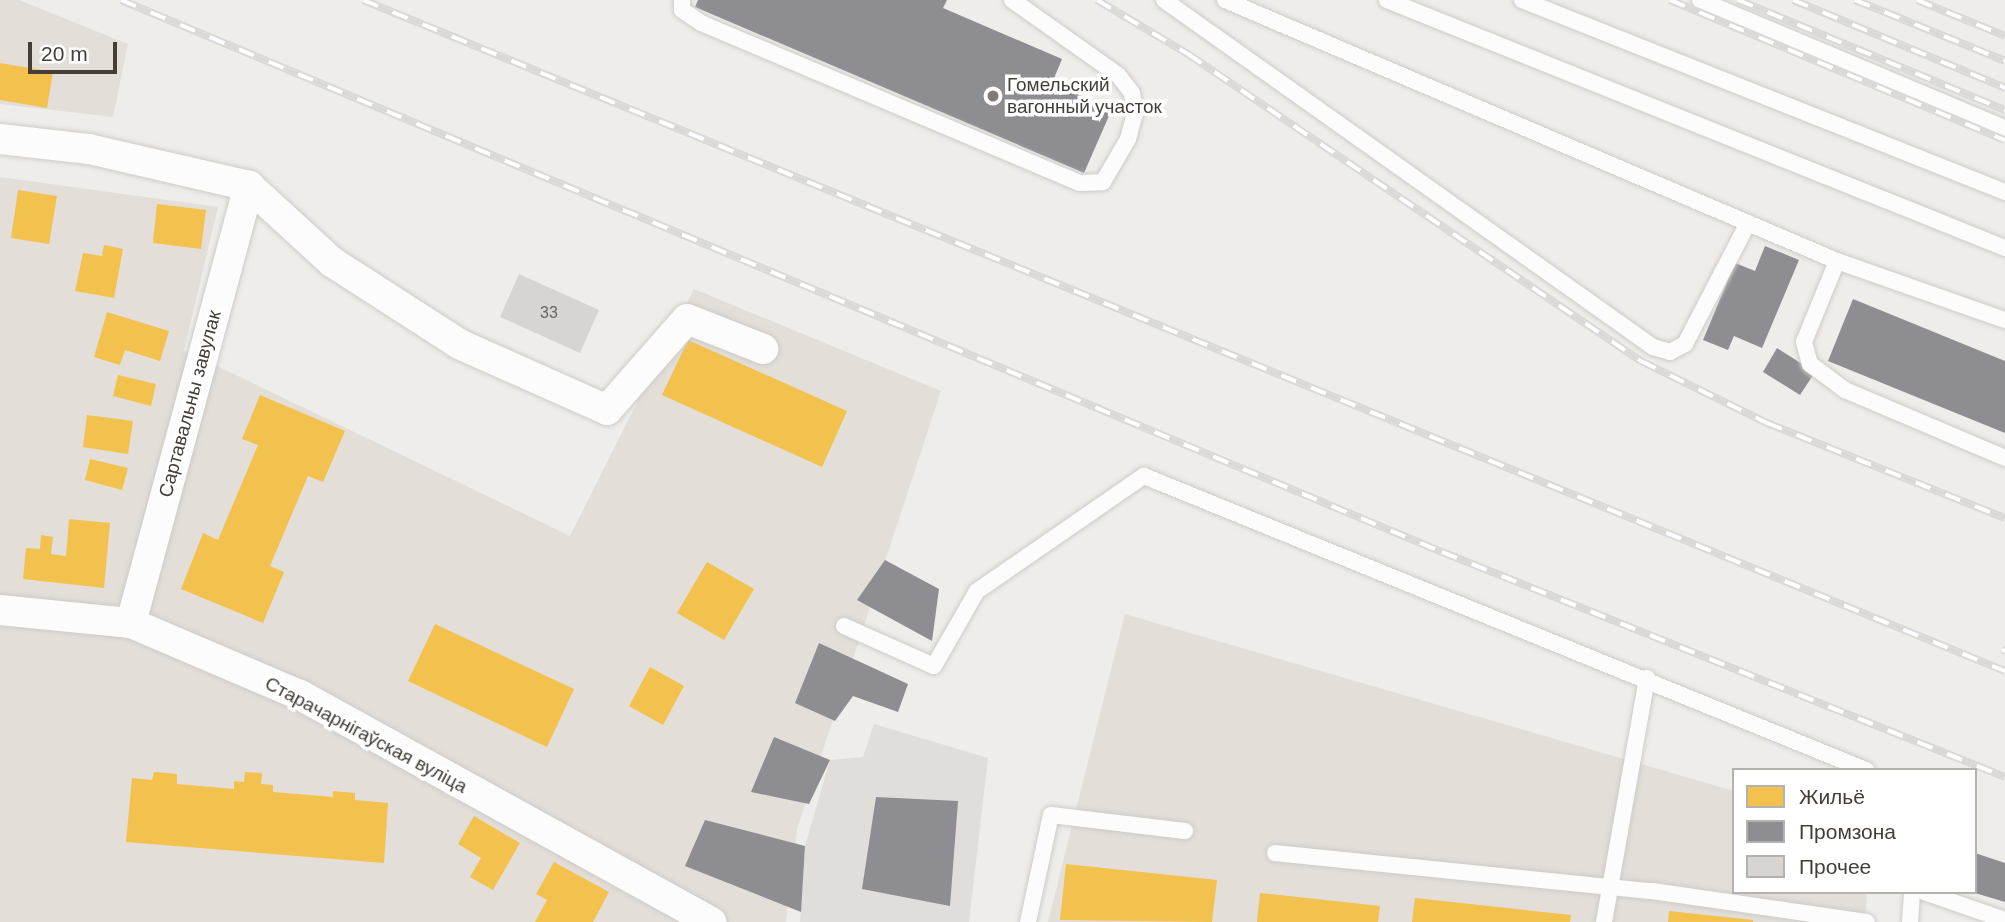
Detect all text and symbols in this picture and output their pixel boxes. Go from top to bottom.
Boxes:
scale bar [32,28,121,72]
text: 20 m [41,42,88,65]
place label: Гомельский вагонный участок [1007,74,1162,118]
marker: Гомельский вагонный участок [985,88,1001,104]
house number: 33 [540,303,558,323]
street label: Сартавальны завулак [154,308,226,500]
street label: Старачарнігаўская вуліца [261,672,471,798]
legend [1732,768,1977,894]
text: Жильё [1799,785,1865,808]
text: Промзона [1799,820,1896,843]
text: Прочее [1799,855,1871,878]

